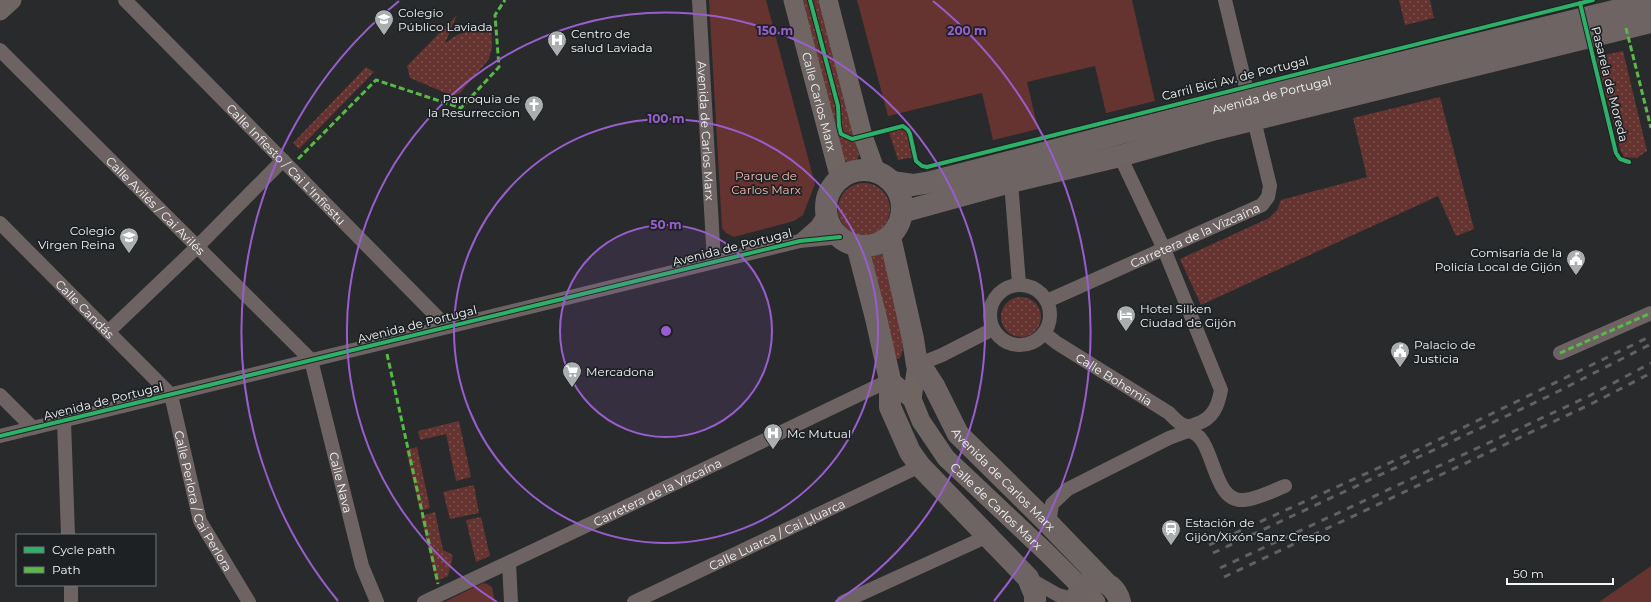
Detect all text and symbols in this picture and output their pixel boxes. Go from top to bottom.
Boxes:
place label: Colegio Público Laviada [398,5,493,34]
school or university icon: Colegio Público Laviada [373,8,395,36]
text: 150 m [757,23,793,38]
text: 200 m [947,23,987,38]
street label: Pasarela de Moreda [1588,25,1632,143]
place label: Centro de salud Laviada [571,26,653,55]
hospital icon: Centro de salud Laviada [546,29,568,57]
street label: Calle Carlos Marx [799,50,840,153]
street label: Carril Bici Av. de Portugal [1160,52,1310,104]
street label: Avenida de Carlos Marx [695,61,718,202]
street label: Avenida de Portugal [1210,72,1333,117]
place label: Parroquia de la Resurreccion [428,91,520,120]
church icon: Parroquia de la Resurreccion [523,94,545,122]
street label: Calle Infiesto / Cai L'Infiestu [224,100,349,227]
text: 100 m [648,111,684,126]
street label: Calle Avilés / Cai Avilés [103,153,208,258]
park label: Parque de Carlos Marx [731,168,801,197]
street label: Carretera de la Vizcaína [1128,199,1262,270]
text: 50 m [650,217,682,232]
place label: Colegio Virgen Reina [38,223,115,252]
street label: Avenida de Portugal [671,225,793,269]
school or university icon: Colegio Virgen Reina [118,226,140,254]
place label: Comisaría de la Policía Local de Gijón [1435,245,1562,274]
public building icon: Comisaría de la Policía Local de Gijón [1565,248,1587,276]
street label: Calle Candás [53,276,118,342]
place label: Hotel Silken Ciudad de Gijón [1140,301,1236,330]
street label: Avenida de Portugal [356,302,478,346]
hotel icon: Hotel Silken Ciudad de Gijón [1115,304,1137,332]
centre of rings [659,324,673,338]
place label: Palacio de Justicia [1413,337,1476,366]
public building icon: Palacio de Justicia [1389,340,1411,368]
street label: Calle Bohemia [1073,349,1155,408]
supermarket icon: Mercadona [561,360,583,388]
place label: Mercadona [586,364,654,379]
street label: Avenida de Portugal [42,379,164,423]
hospital icon: Mc Mutual [762,422,784,450]
street label: Avenida de Carlos Marx [949,425,1059,534]
place label: Mc Mutual [787,426,851,441]
street label: Calle Perlora / Cai Perlora [172,429,236,574]
street label: Calle Nava [326,450,356,514]
street label: Carretera de la Vizcaína [591,455,724,529]
street label: Calle de Carlos Marx [948,459,1046,553]
street label: Calle Luarca / Cai Ḷḷuarca [706,495,847,573]
place label: Estación de Gijón/Xixón Sanz Crespo [1185,515,1330,544]
station icon: Estación de Gijón/Xixón Sanz Crespo [1160,518,1182,546]
legend [16,534,156,586]
text: Cycle path [52,542,115,557]
scale bar [1507,560,1613,586]
text: Path [52,562,81,577]
text: 50 m [1513,566,1544,581]

